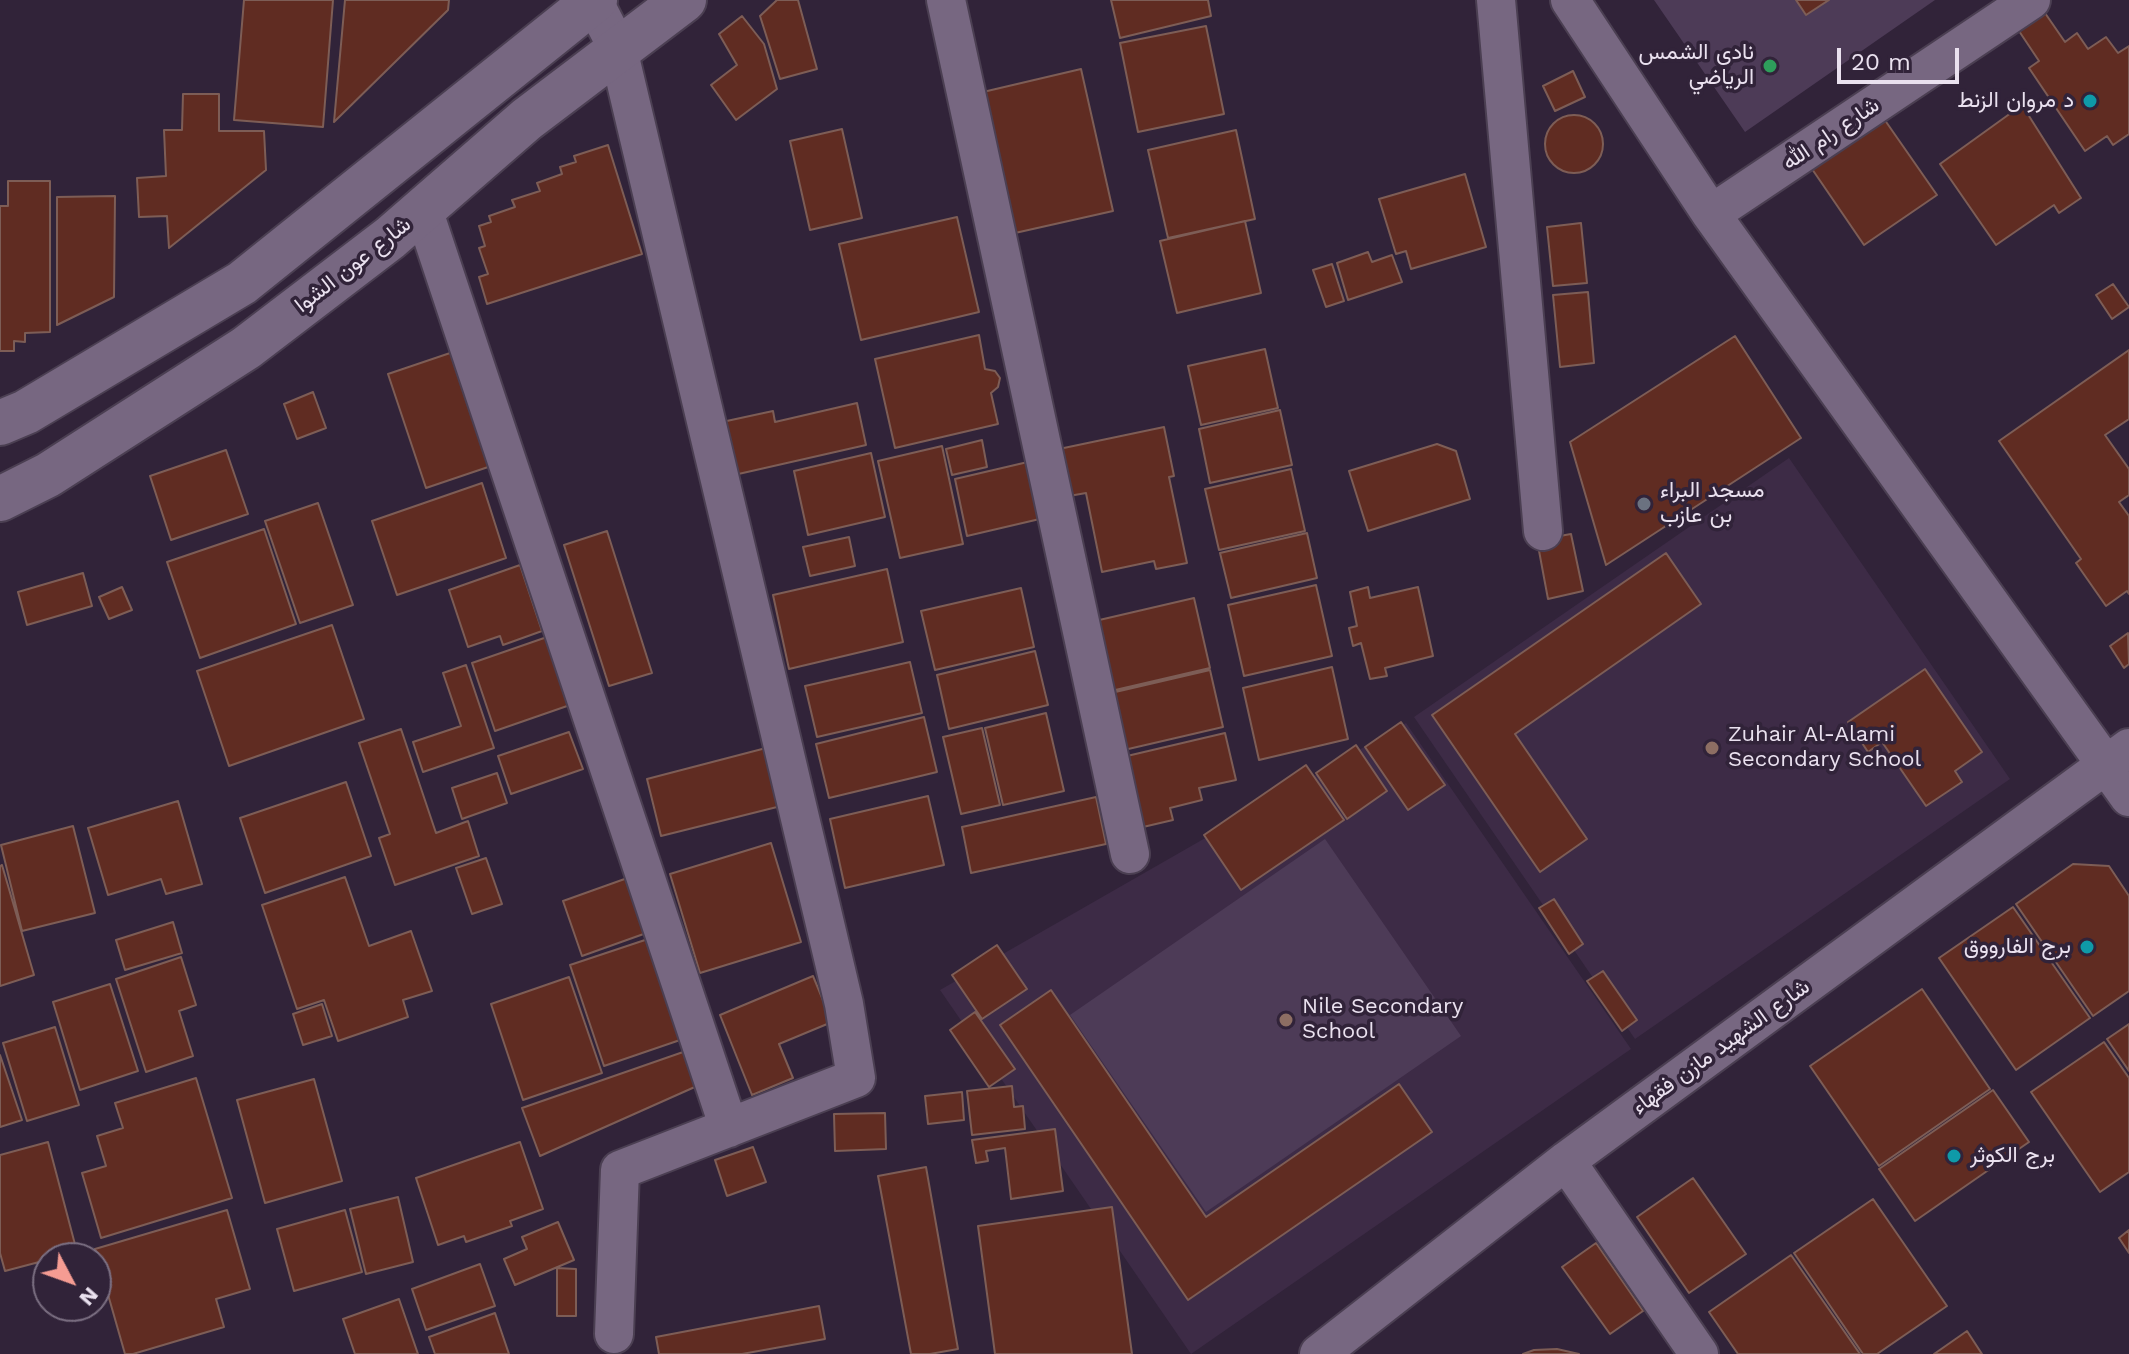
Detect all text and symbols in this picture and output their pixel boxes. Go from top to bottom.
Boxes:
scale bar [1841,32,1963,82]
place label: نادي الشمس الرياضي [1639,40,1754,92]
text: 20 m [1851,48,1911,76]
marker: نادي الشمس الرياضي [1761,57,1779,75]
place label: د مروان الزنط [1957,88,2074,114]
street label: شارع رام الله [1778,92,1884,176]
marker: د مروان الزنط [2081,92,2099,110]
street label: شارع عون الشوا [290,211,416,319]
place label: مسجد البراء بن عازب [1660,478,1765,530]
marker: مسجد البراء بن عازب [1635,495,1653,513]
place label: Zuhair Al-Alami Secondary School [1728,722,1921,774]
marker: Zuhair Al-Alami Secondary School [1703,739,1721,757]
place label: برج الفارووق [1964,934,2071,960]
marker: برج الفارووق [2078,938,2096,956]
street label: شارع الشهيد مازن فقهاء [1627,974,1815,1120]
place label: Nile Secondary School [1302,994,1463,1046]
marker: Nile Secondary School [1277,1011,1295,1029]
place label: برج الكوثر [1970,1143,2055,1169]
marker: برج الكوثر [1945,1147,1963,1165]
north arrow [32,1242,112,1322]
text: N [74,1282,104,1311]

